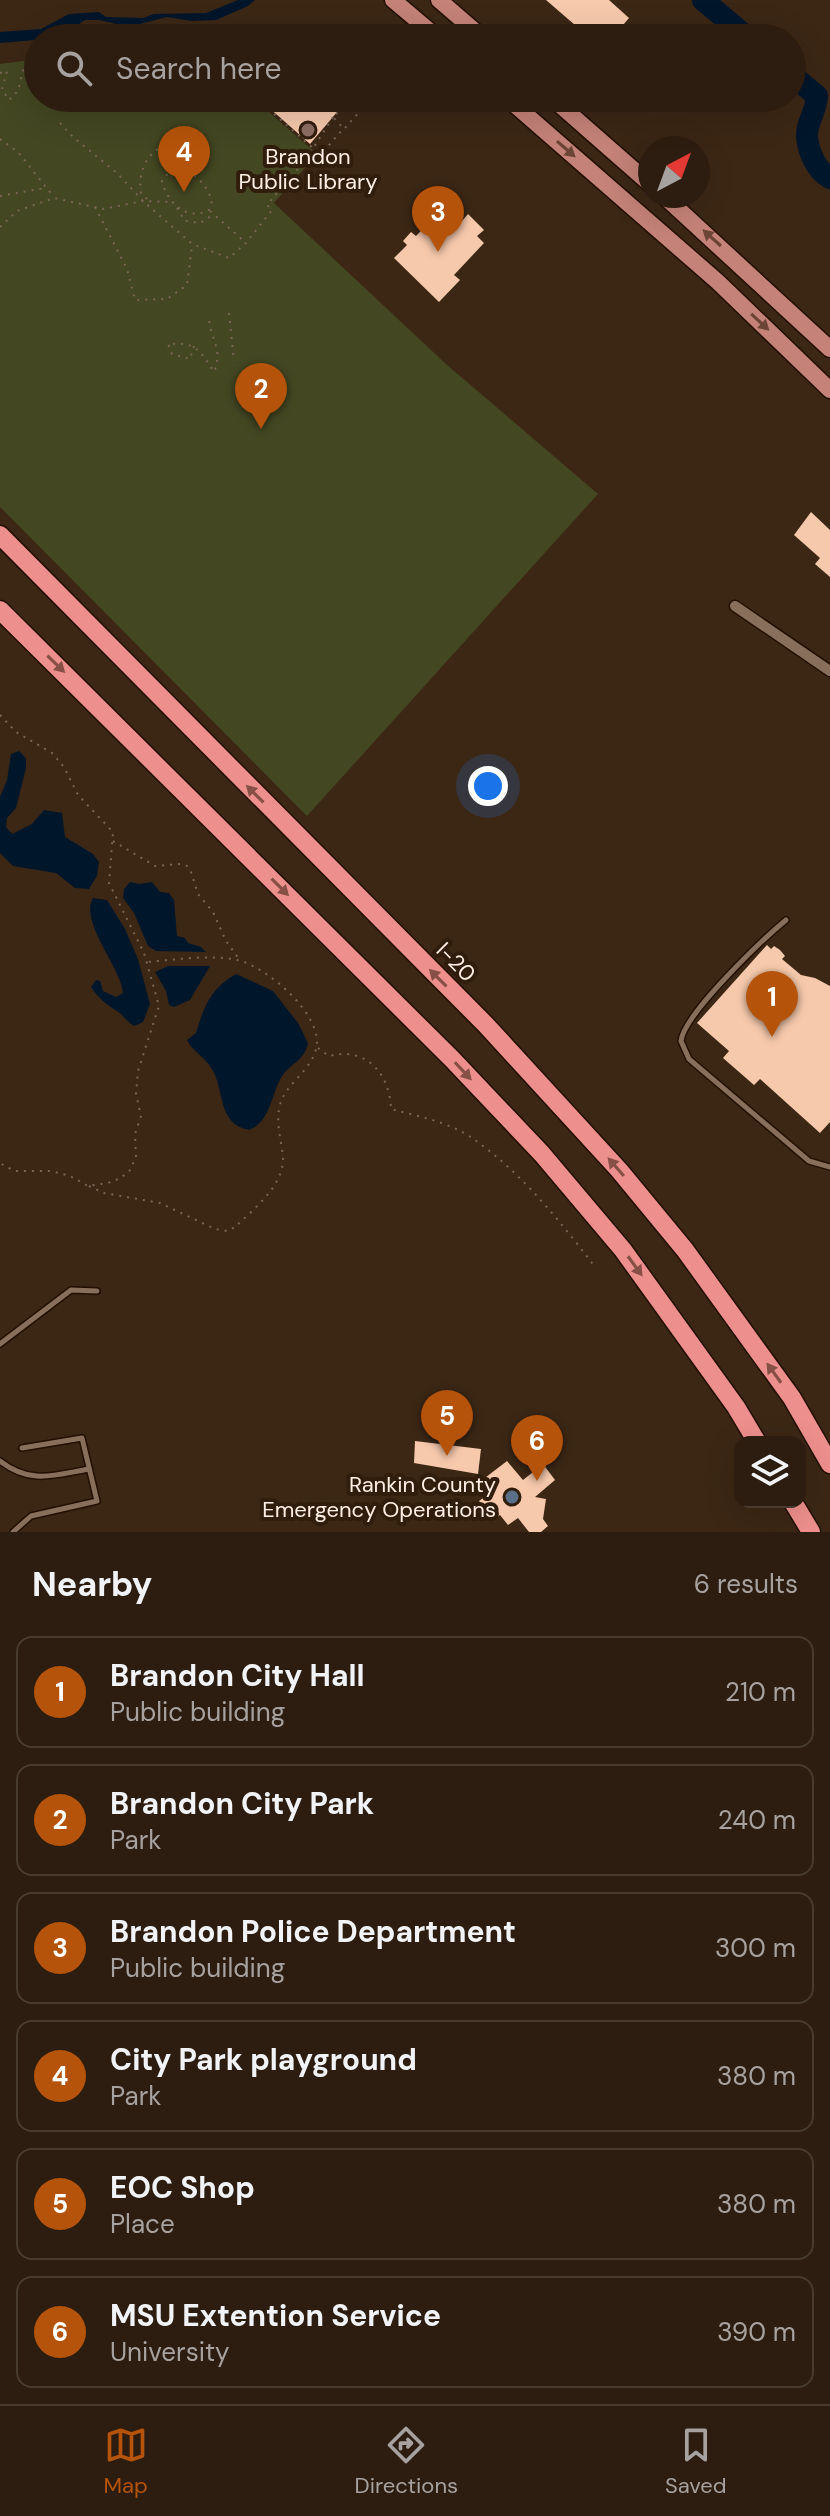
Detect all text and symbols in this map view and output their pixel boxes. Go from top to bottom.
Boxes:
search box [24,24,806,112]
icon: search [52,46,96,90]
text: Search here [116,49,282,88]
marker: Brandon Public Library [299,121,317,139]
pin: 4 [158,126,210,192]
north arrow [638,136,710,208]
one-way arrow [556,140,576,157]
place label: Brandon Public Library [239,142,377,196]
pin: 3 [412,186,464,252]
one-way arrow [702,230,721,248]
one-way arrow [750,313,769,331]
pin: 2 [235,363,287,429]
one-way arrow [46,654,65,672]
your location [468,766,508,806]
one-way arrow [246,785,265,804]
one-way arrow [270,877,289,896]
street label: I-20 [430,936,482,988]
one-way arrow [429,969,448,988]
pin: 1 [746,971,798,1037]
one-way arrow [454,1061,472,1080]
one-way arrow [608,1158,626,1177]
one-way arrow [627,1256,642,1277]
one-way arrow [767,1363,783,1384]
pin: 5 [421,1390,473,1456]
pin: 6 [511,1415,563,1481]
map controls [734,1436,806,1508]
button: layers [734,1436,806,1508]
place label: Rankin County Emergency Operations [262,1470,496,1524]
marker: Rankin County Emergency Operations [503,1488,521,1506]
text: Nearby [32,1562,152,1607]
text: 6 results [694,1567,798,1601]
text: Brandon City Hall [110,1656,365,1695]
text: 1 [55,1675,65,1709]
text: 210 m [725,1675,796,1709]
text: Public building [110,1695,285,1729]
text: Brandon City Park [110,1784,374,1823]
text: 2 [52,1803,68,1837]
text: 240 m [718,1803,796,1837]
text: Park [110,1823,161,1857]
text: Brandon Police Department [110,1912,516,1951]
text: 3 [52,1931,68,1965]
text: 300 m [715,1931,796,1965]
text: Public building [110,1951,285,1985]
text: City Park playground [110,2040,417,2079]
text: 4 [52,2059,68,2093]
text: 380 m [717,2059,796,2093]
text: Park [110,2079,161,2113]
text: EOC Shop [110,2168,255,2207]
text: 5 [52,2187,68,2221]
text: 380 m [717,2187,796,2221]
text: Place [110,2207,175,2241]
text: MSU Extention Service [110,2296,441,2335]
text: 6 [52,2315,68,2349]
text: 390 m [717,2315,796,2349]
text: University [110,2335,230,2369]
tab: Map [103,2423,148,2500]
tab: Directions [355,2423,458,2500]
tab: Saved [665,2423,727,2500]

